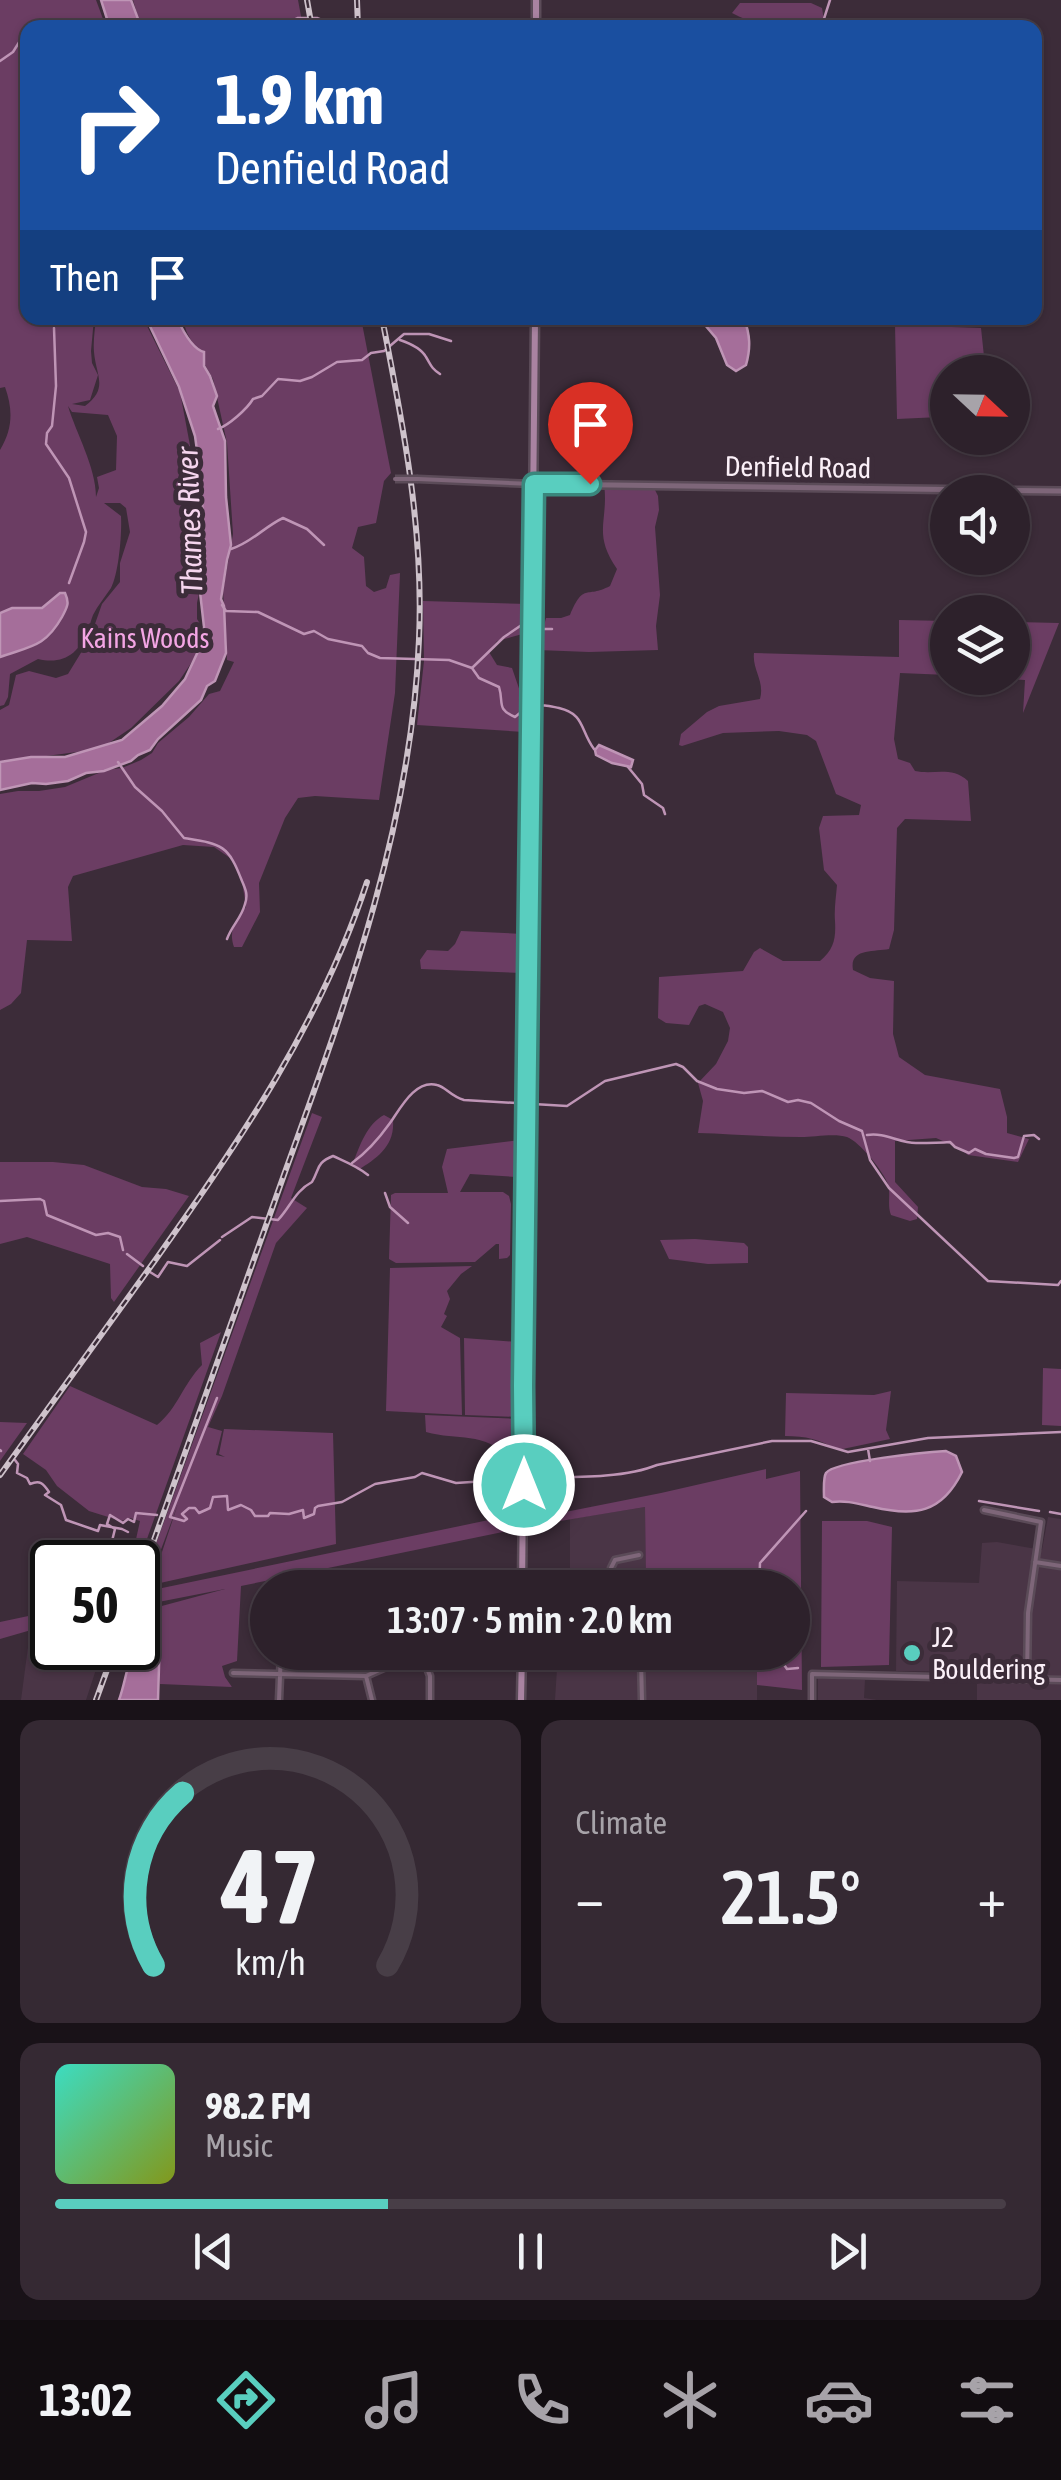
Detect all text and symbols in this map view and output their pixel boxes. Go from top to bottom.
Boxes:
text: 1.9 km [215,59,384,139]
icon: right [50,60,180,190]
text: Denfield Road [215,142,451,194]
icon: arrive [140,250,195,305]
text: Then [50,256,120,299]
north arrow [930,355,1030,455]
map controls [930,355,1030,695]
pin [548,382,633,485]
icon: arrive [563,397,618,452]
water label: Thames River [169,446,209,595]
street label: Denfield Road [724,450,872,484]
button: sound [930,475,1030,575]
button: layers [930,595,1030,695]
park label: Kains Woods [81,622,209,654]
position arrow [472,1433,576,1537]
speed limit sign: 50 [30,1540,160,1670]
text: 13:07 · 5 min · 2.0 km [387,1598,673,1641]
place label: J2 Bouldering [932,1621,1045,1685]
marker: J2 Bouldering [901,1642,923,1664]
text: Climate [576,1804,667,1841]
text: 47 [220,1826,319,1945]
text: 21.5° [721,1854,861,1940]
text: − [576,1866,604,1929]
text: + [977,1866,1006,1929]
text: km/h [235,1942,306,1983]
text: 98.2 FM [205,2084,311,2127]
text: Music [205,2127,272,2164]
icon: previous [186,2224,241,2279]
icon: pause [503,2224,558,2279]
icon: next [820,2224,875,2279]
icon: directions [211,2365,281,2435]
icon: music [359,2365,429,2435]
icon: phone [507,2365,577,2435]
icon: climate [655,2365,725,2435]
icon: car [804,2365,874,2435]
icon: filters [952,2365,1022,2435]
text: 13:02 [39,2374,133,2426]

